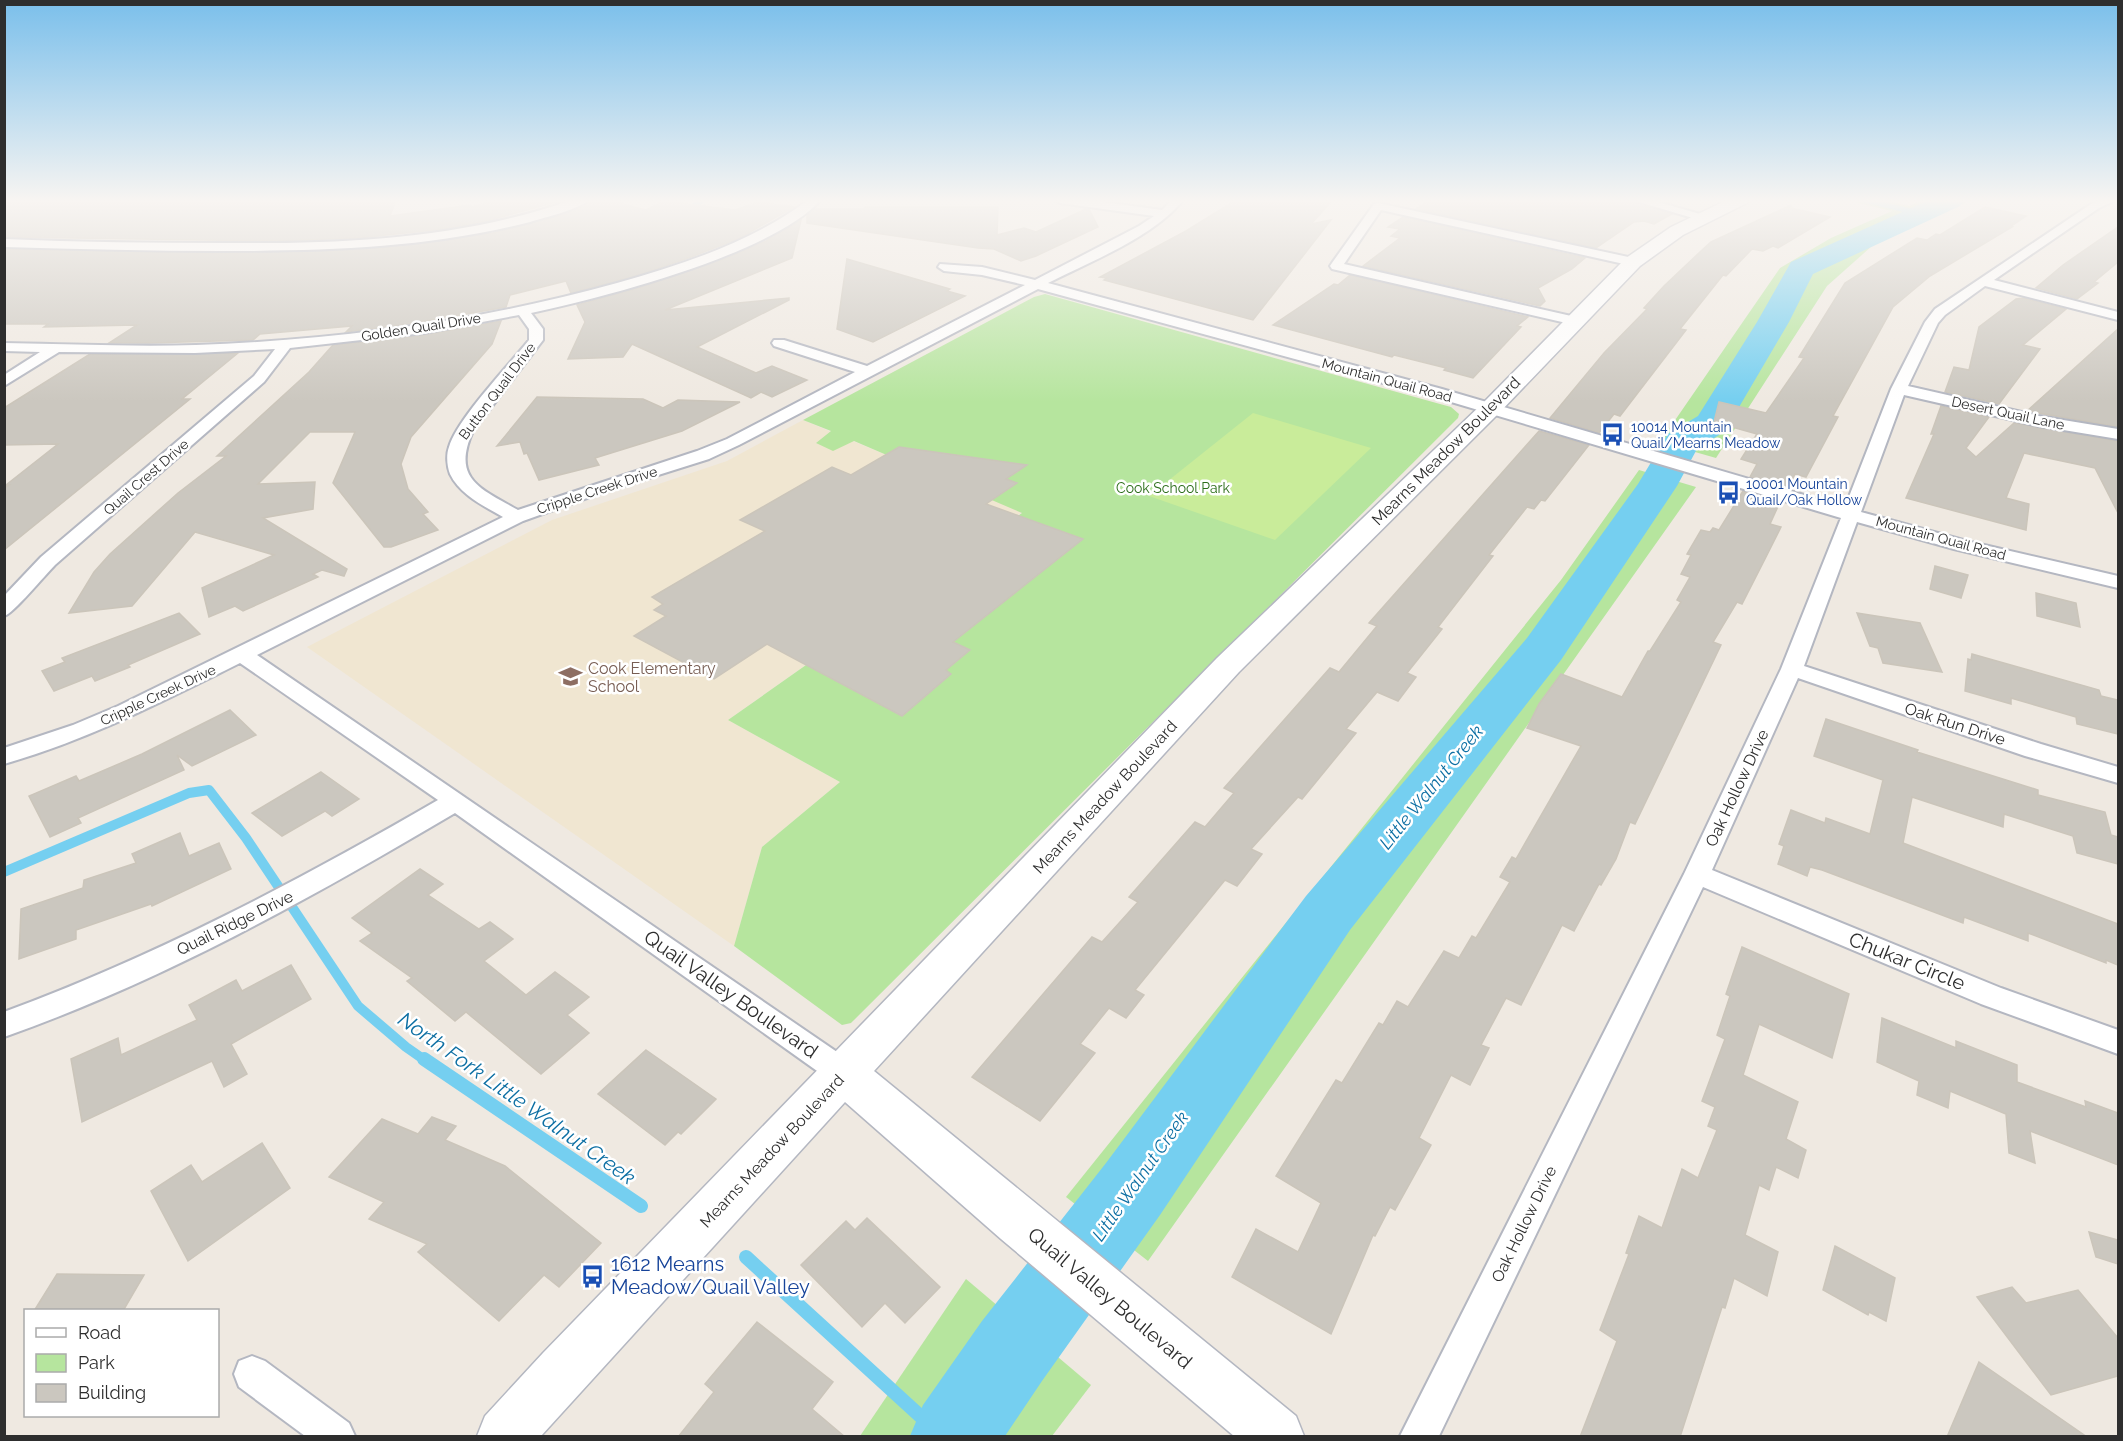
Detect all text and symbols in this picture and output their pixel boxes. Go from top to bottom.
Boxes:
street label: Golden Quail Drive [360,310,482,344]
street label: Button Quail Drive [455,340,539,442]
street label: Mountain Quail Road [1320,355,1454,405]
street label: Mearns Meadow Boulevard [1368,373,1524,529]
street label: Desert Quail Lane [1950,393,2066,433]
place label: 10014 Mountain Quail/Mearns Meadow [1631,419,1781,451]
bus stop icon: 10014 Mountain Quail/Mearns Meadow [1600,422,1626,448]
street label: Quail Crest Drive [100,436,192,518]
street label: Cripple Creek Drive [535,463,659,517]
place label: 10001 Mountain Quail/Oak Hollow [1746,476,1863,508]
bus stop icon: 10001 Mountain Quail/Oak Hollow [1715,479,1741,505]
park label: Cook School Park [1116,480,1230,496]
street label: Mountain Quail Road [1874,513,2008,563]
place label: Cook Elementary School [588,659,716,696]
street label: Cripple Creek Drive [98,661,218,729]
school or university icon: Cook Elementary School [557,664,583,690]
street label: Oak Run Drive [1902,699,2008,749]
street label: Mearns Meadow Boulevard [1029,717,1181,877]
water label: Little Walnut Creek [1375,721,1488,853]
street label: Oak Hollow Drive [1702,726,1772,850]
street label: Quail Ridge Drive [174,887,296,959]
street label: Quail Valley Boulevard [639,925,823,1063]
street label: Chukar Circle [1845,927,1969,995]
water label: North Fork Little Walnut Creek [394,1006,640,1190]
street label: Mearns Meadow Boulevard [696,1071,848,1231]
water label: Little Walnut Creek [1087,1107,1193,1245]
street label: Oak Hollow Drive [1488,1163,1560,1285]
street label: Quail Valley Boulevard [1023,1222,1197,1374]
place label: 1612 Mearns Meadow/Quail Valley [611,1252,810,1299]
bus stop icon: 1612 Mearns Meadow/Quail Valley [580,1263,606,1289]
legend [24,1309,219,1417]
text: Road [78,1322,121,1343]
text: Park [78,1352,115,1373]
text: Building [78,1382,146,1403]

